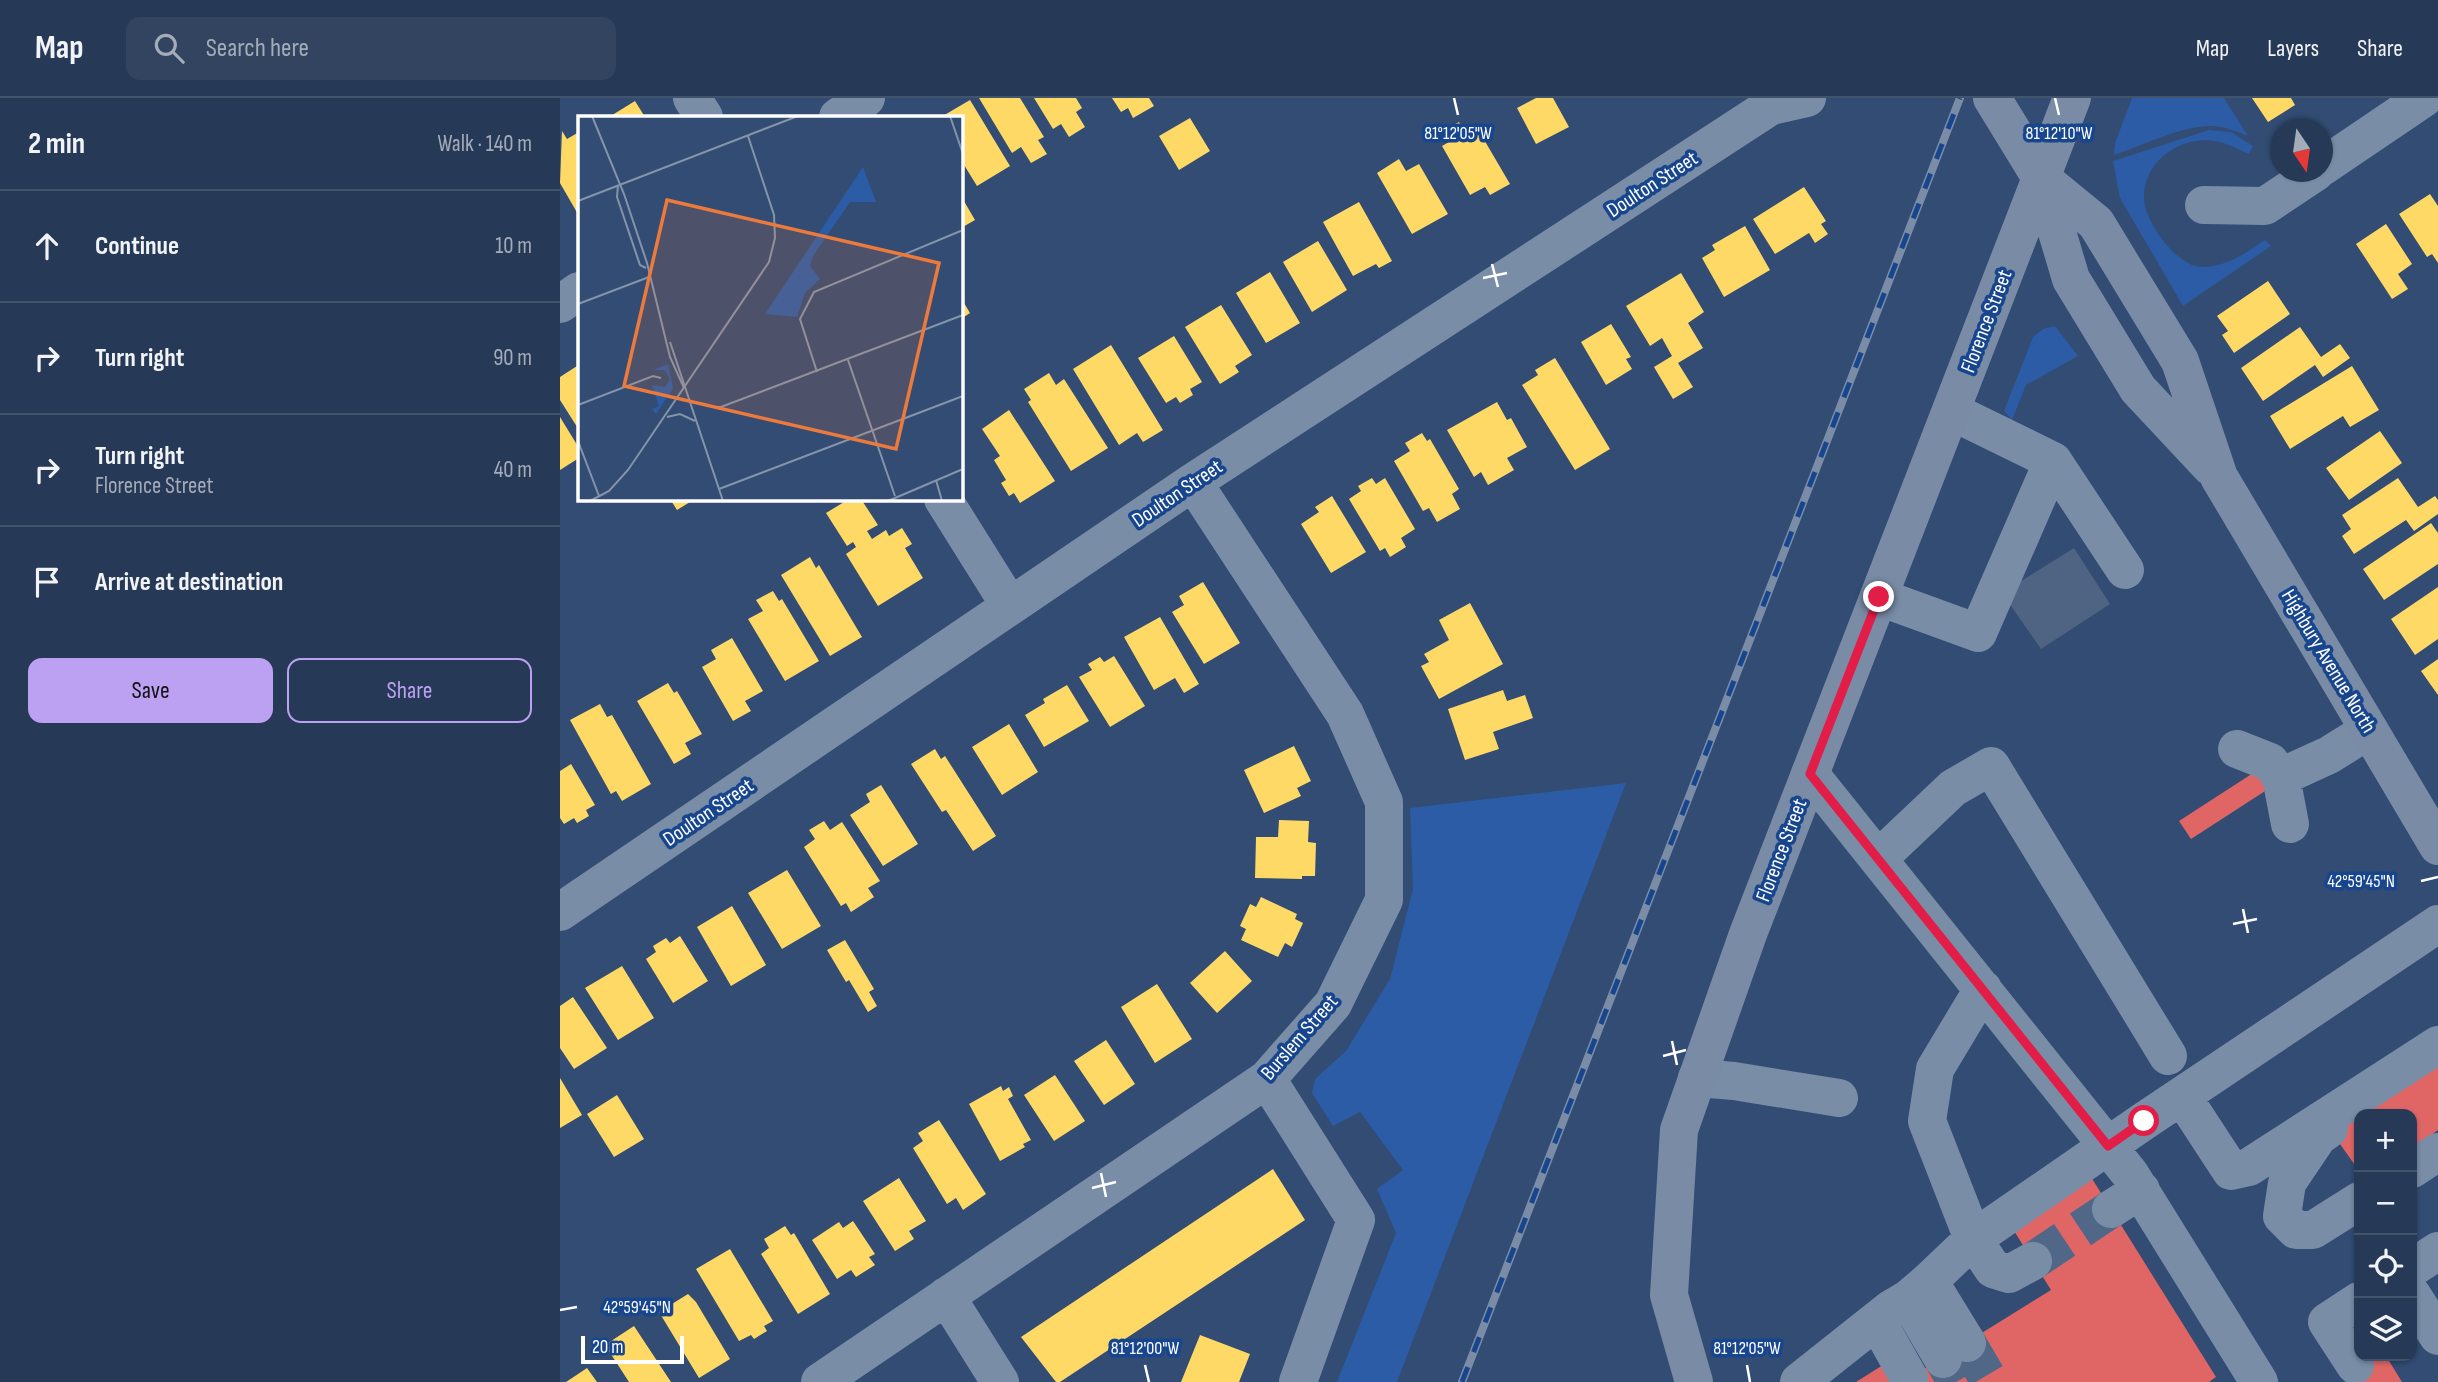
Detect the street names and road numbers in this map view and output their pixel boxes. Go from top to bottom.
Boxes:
street label: Doulton Street [1602,146,1702,223]
street label: Florence Street [1955,266,2018,376]
street label: Doulton Street [1127,454,1227,533]
street label: Highbury Avenue North [2276,585,2381,737]
street label: Doulton Street [658,773,758,852]
street label: Florence Street [1750,795,1813,905]
street label: Burslem Street [1256,990,1343,1085]

